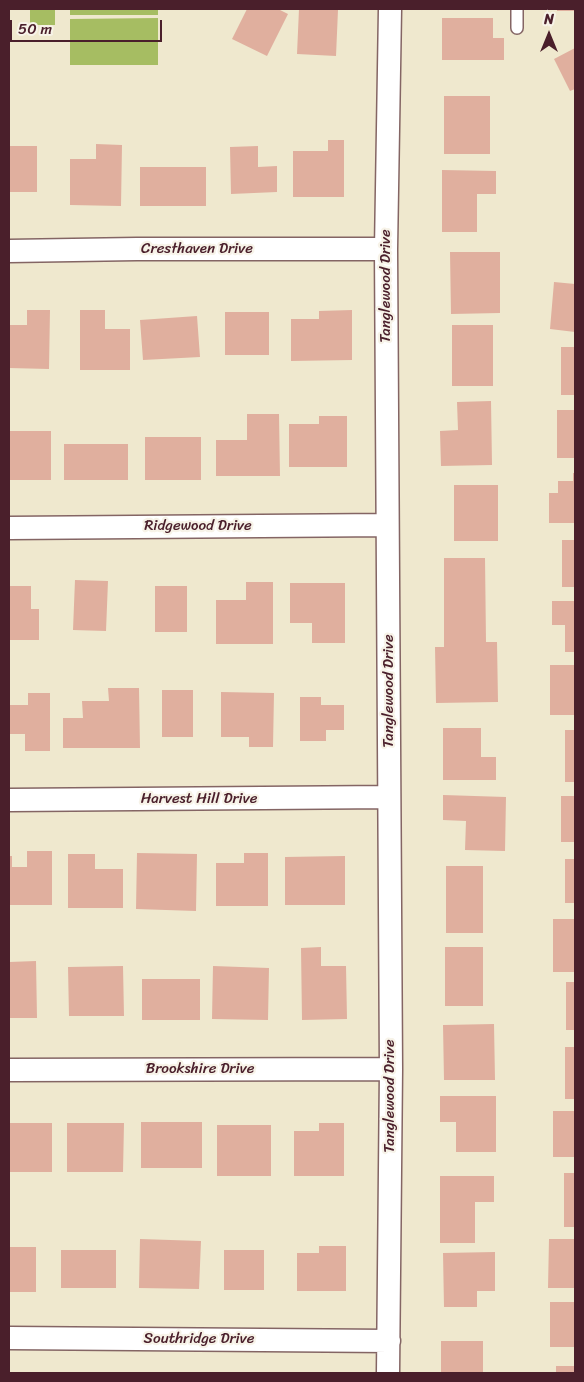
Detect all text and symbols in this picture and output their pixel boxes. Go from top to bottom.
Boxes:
text: N [544,7,554,32]
scale bar [12,10,165,42]
north arrow [524,10,574,60]
text: 50 m [18,16,52,42]
street label: Tanglewood Drive [377,229,395,343]
street label: Cresthaven Drive [141,240,253,258]
street label: Ridgewood Drive [144,517,252,535]
street label: Tanglewood Drive [380,634,398,748]
street label: Harvest Hill Drive [141,790,257,808]
street label: Tanglewood Drive [381,1039,399,1153]
street label: Brookshire Drive [146,1060,254,1078]
street label: Southridge Drive [144,1330,254,1348]

